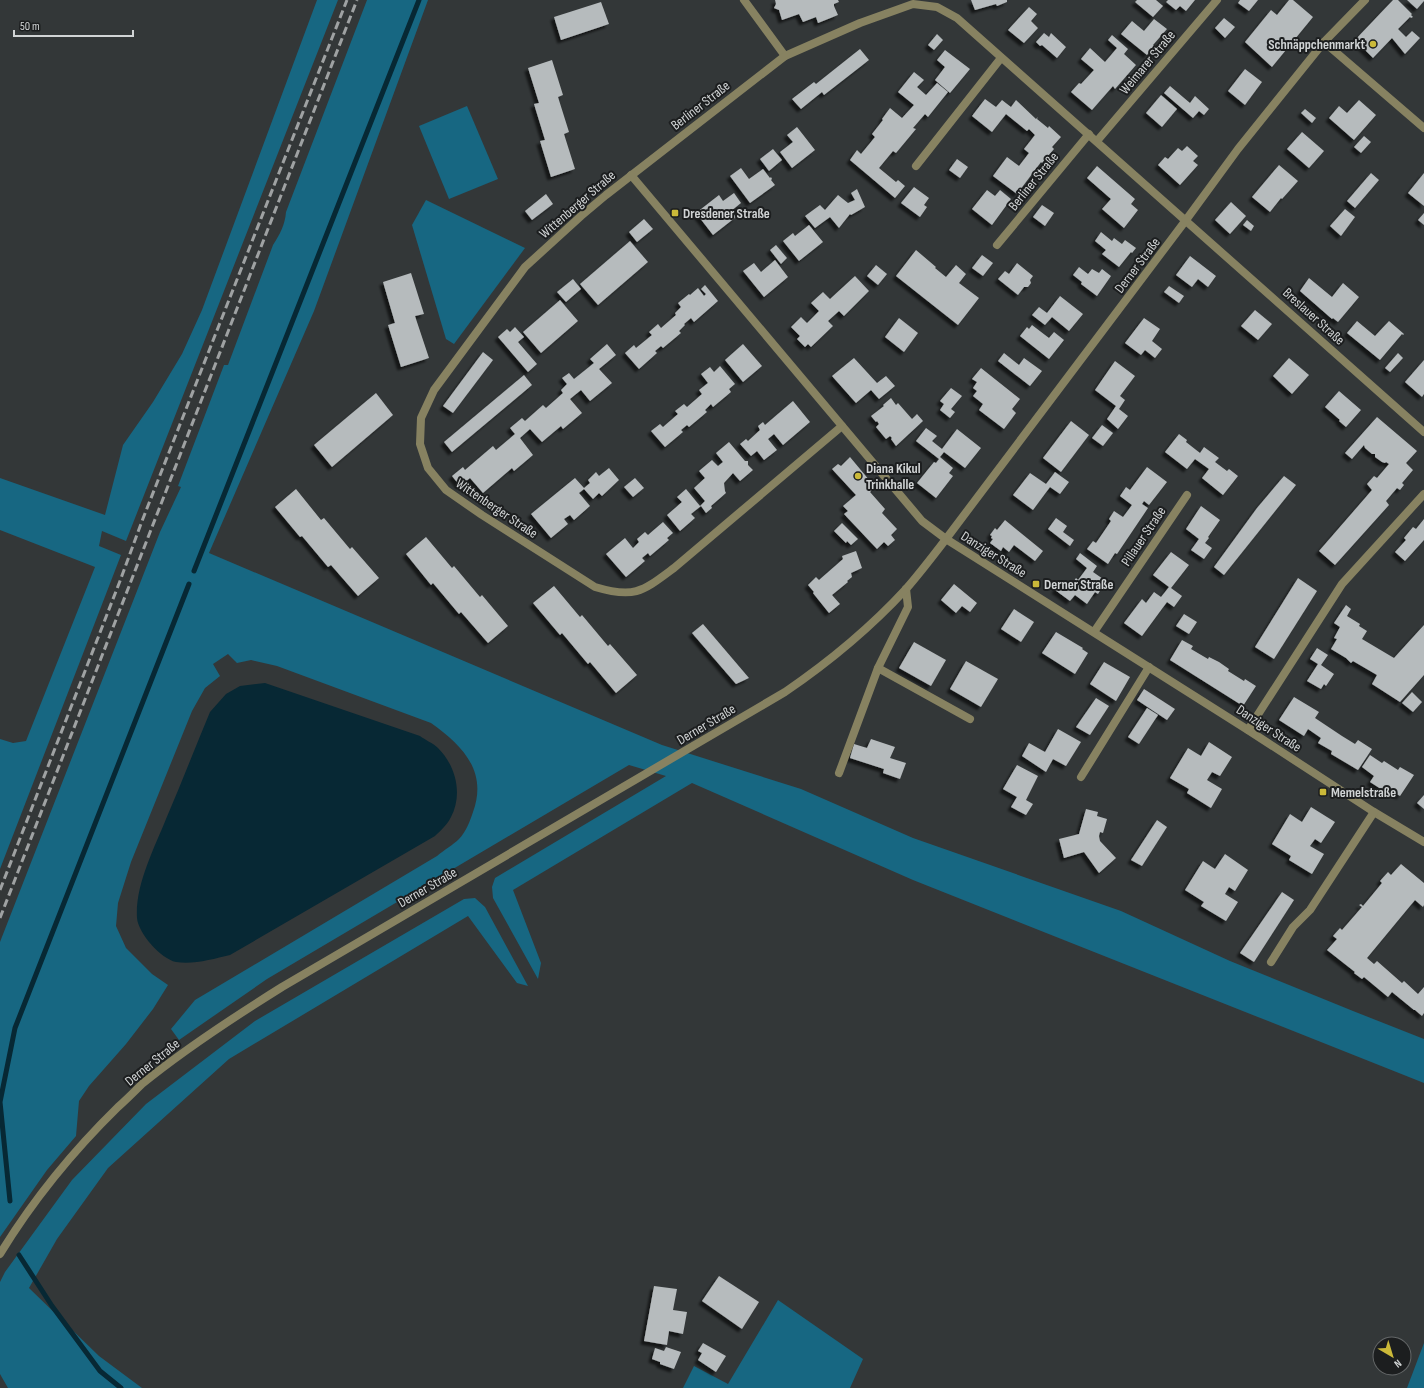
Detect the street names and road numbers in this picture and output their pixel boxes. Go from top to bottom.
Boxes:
street label: Weimarer Straße [1116,27,1179,98]
street label: Berliner Straße [667,77,733,134]
street label: Berliner Straße [1005,149,1062,214]
street label: Wittenberger Straße [536,167,619,242]
street label: Derner Straße [1111,234,1164,297]
street label: Breslauer Straße [1279,284,1348,349]
street label: Wittenberger Straße [453,475,541,542]
street label: Pillauer Straße [1117,503,1169,569]
street label: Danziger Straße [958,528,1030,581]
street label: Derner Straße [674,700,739,749]
street label: Danziger Straße [1233,701,1304,756]
street label: Derner Straße [395,864,460,911]
street label: Derner Straße [122,1035,183,1090]

